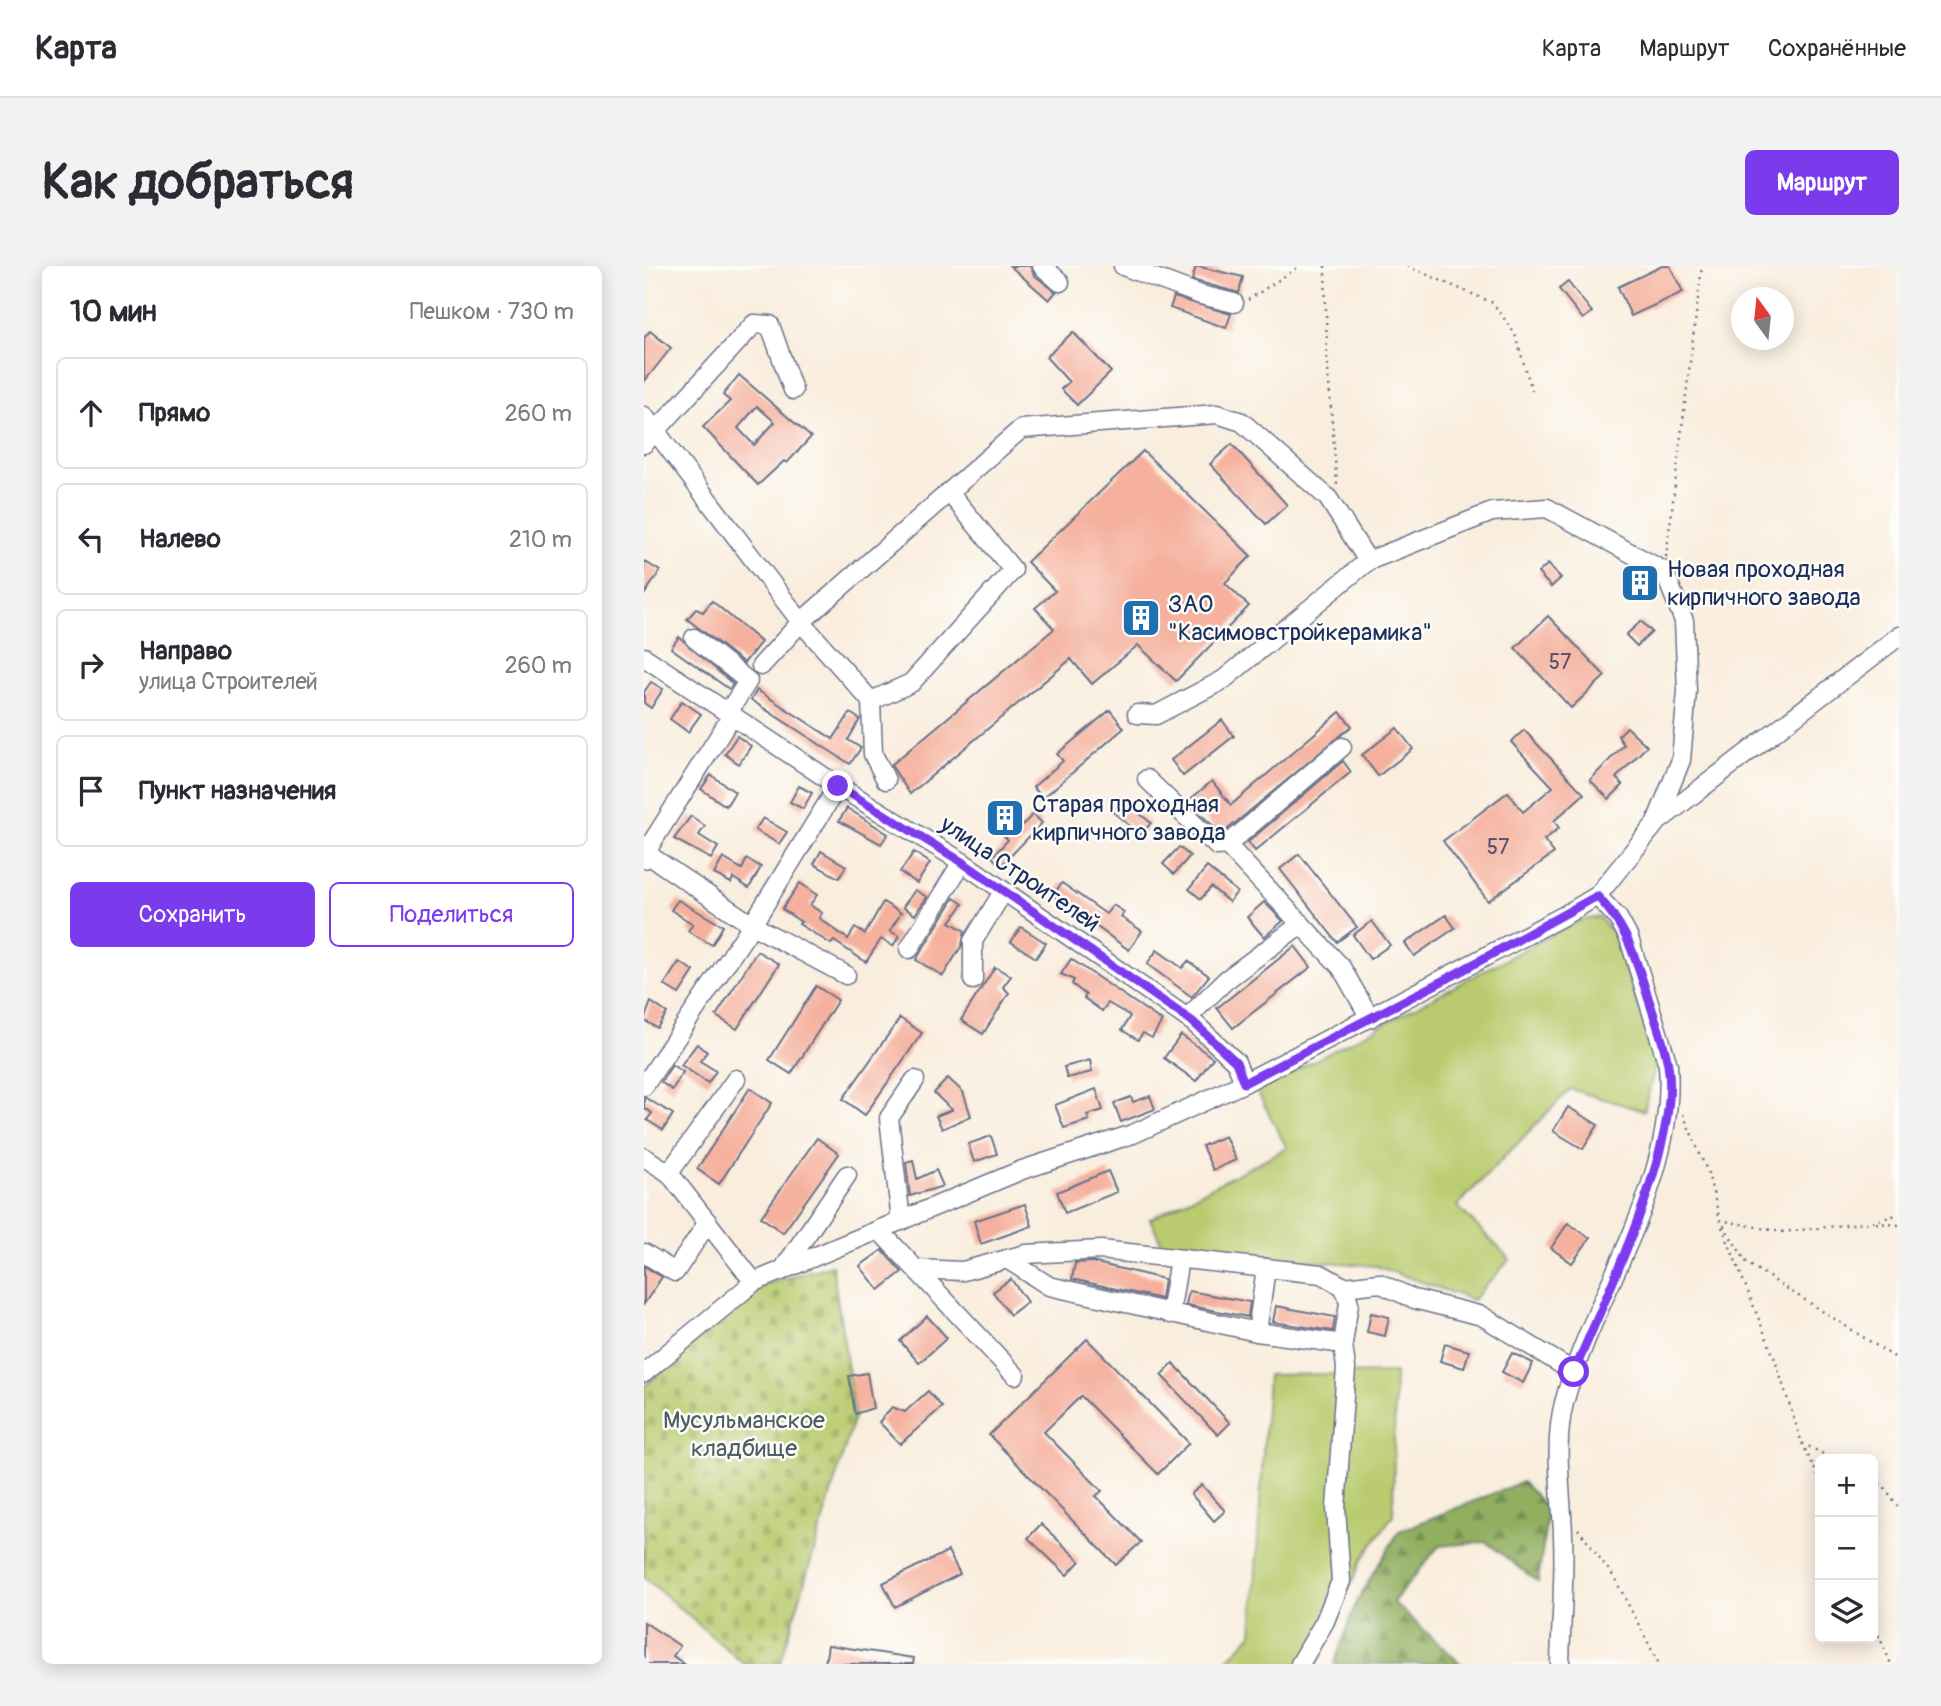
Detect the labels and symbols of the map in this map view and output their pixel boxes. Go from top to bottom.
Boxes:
north arrow [1731,287,1794,350]
place label: Новая проходная кирпичного завода [1667,555,1861,612]
building icon: Новая проходная кирпичного завода [1619,562,1661,604]
place label: ЗАО "Касимовстройкерамика" [1168,590,1432,647]
building icon: ЗАО "Касимовстройкерамика" [1120,597,1162,639]
house number: 57 [1549,649,1571,676]
route end [822,770,853,801]
place label: Старая проходная кирпичного завода [1032,790,1226,847]
building icon: Старая проходная кирпичного завода [984,797,1026,839]
street label: улица Строителей [934,809,1105,938]
house number: 57 [1487,834,1509,861]
route start [1558,1356,1589,1387]
park label: Мусульманское кладбище [663,1406,825,1463]

